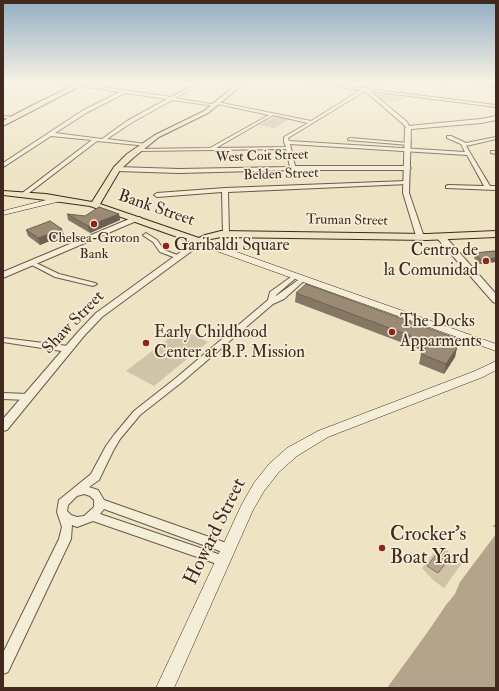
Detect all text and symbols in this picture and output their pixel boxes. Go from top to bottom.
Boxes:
street label: West Coit Street [215,147,309,167]
street label: Belden Street [243,165,319,185]
street label: Bank Street [115,186,197,232]
street label: Truman Street [306,212,388,230]
marker: Chelsea-Groton Bank [89,219,99,229]
place label: Chelsea-Groton Bank [48,231,140,264]
place label: Garibaldi Square [174,236,290,256]
marker: Garibaldi Square [161,241,171,251]
place label: Centro de la Comunidad [384,241,478,281]
marker: Centro de la Comunidad [481,256,491,266]
street label: Shaw Street [39,287,109,359]
place label: The Docks Apparments [400,312,482,352]
place label: Early Childhood Center at B.P. Mission [154,323,305,363]
marker: The Docks Apparments [387,327,397,337]
marker: Early Childhood Center at B.P. Mission [141,338,151,348]
street label: Howard Street [180,475,252,589]
place label: Crocker's Boat Yard [390,524,469,571]
marker: Crocker's Boat Yard [377,543,387,553]

